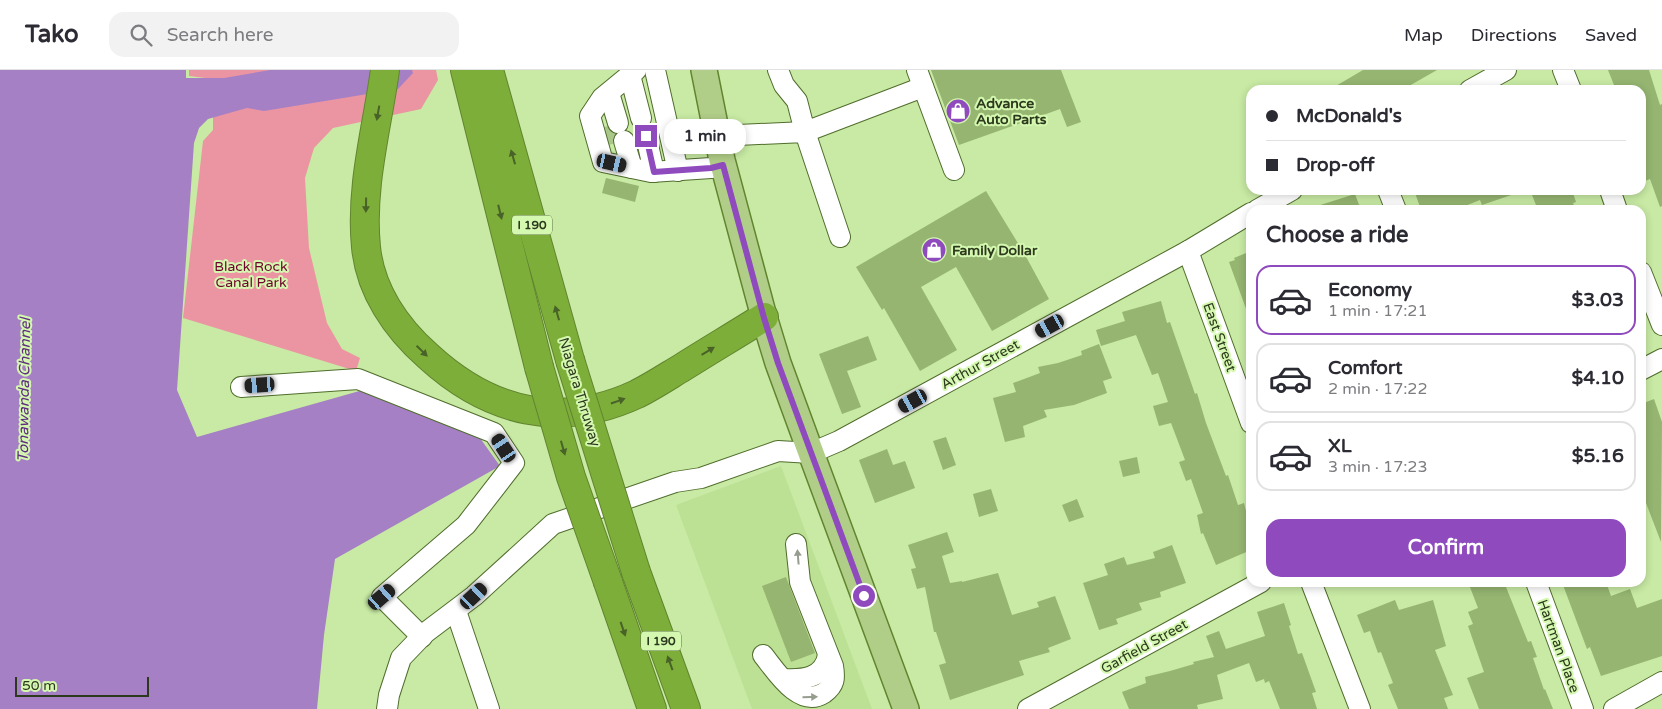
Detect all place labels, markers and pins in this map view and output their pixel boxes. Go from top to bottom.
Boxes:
place label: Advance Auto Parts [976,95,1047,128]
shop icon: Advance Auto Parts [945,98,971,124]
shop icon: Family Dollar [921,237,947,263]
place label: Family Dollar [952,242,1038,259]

